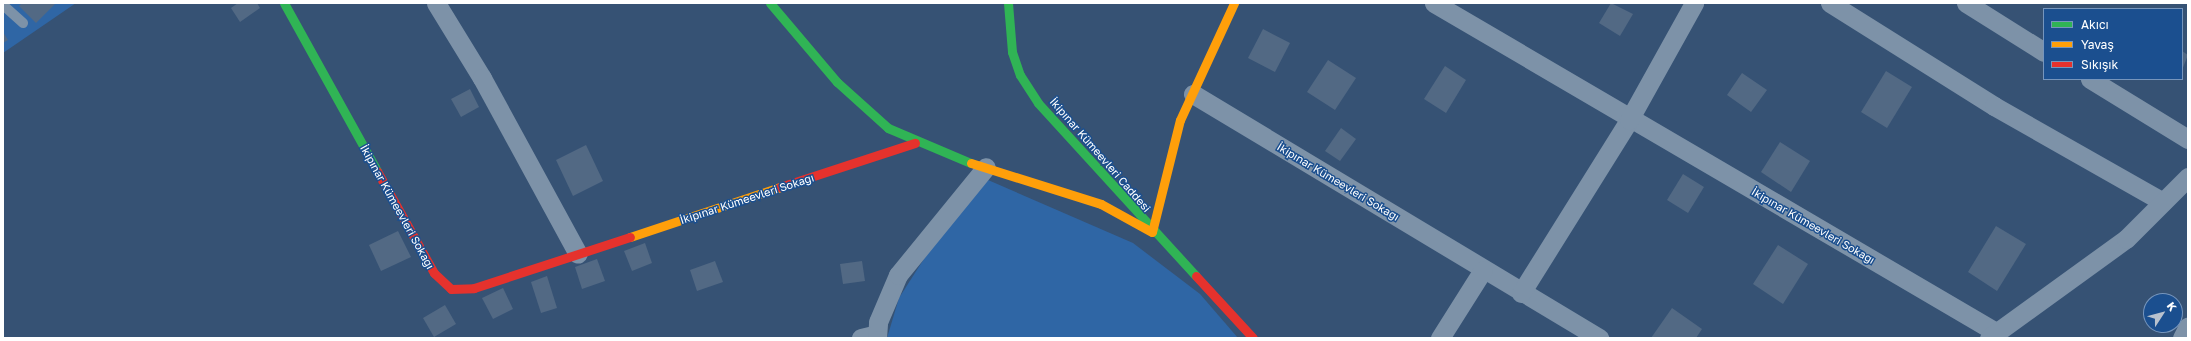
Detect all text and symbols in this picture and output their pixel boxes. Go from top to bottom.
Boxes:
legend [2043,8,2183,80]
text: Akıcı [2081,17,2109,32]
text: Yavaş [2081,37,2114,52]
text: Sıkışık [2081,57,2118,72]
street label: İkipınar Kümeevleri Caddesi [1047,95,1153,215]
street label: İkipınar Kümeevleri Sokağı [1274,140,1402,224]
street label: İkipınar Kümeevleri Sokağı [357,142,437,272]
street label: İkipınar Kümeevleri Sokağı [678,171,816,227]
street label: İkipınar Kümeevleri Sokağı [1749,185,1877,267]
north arrow [2143,293,2183,333]
text: K [2165,299,2180,313]

